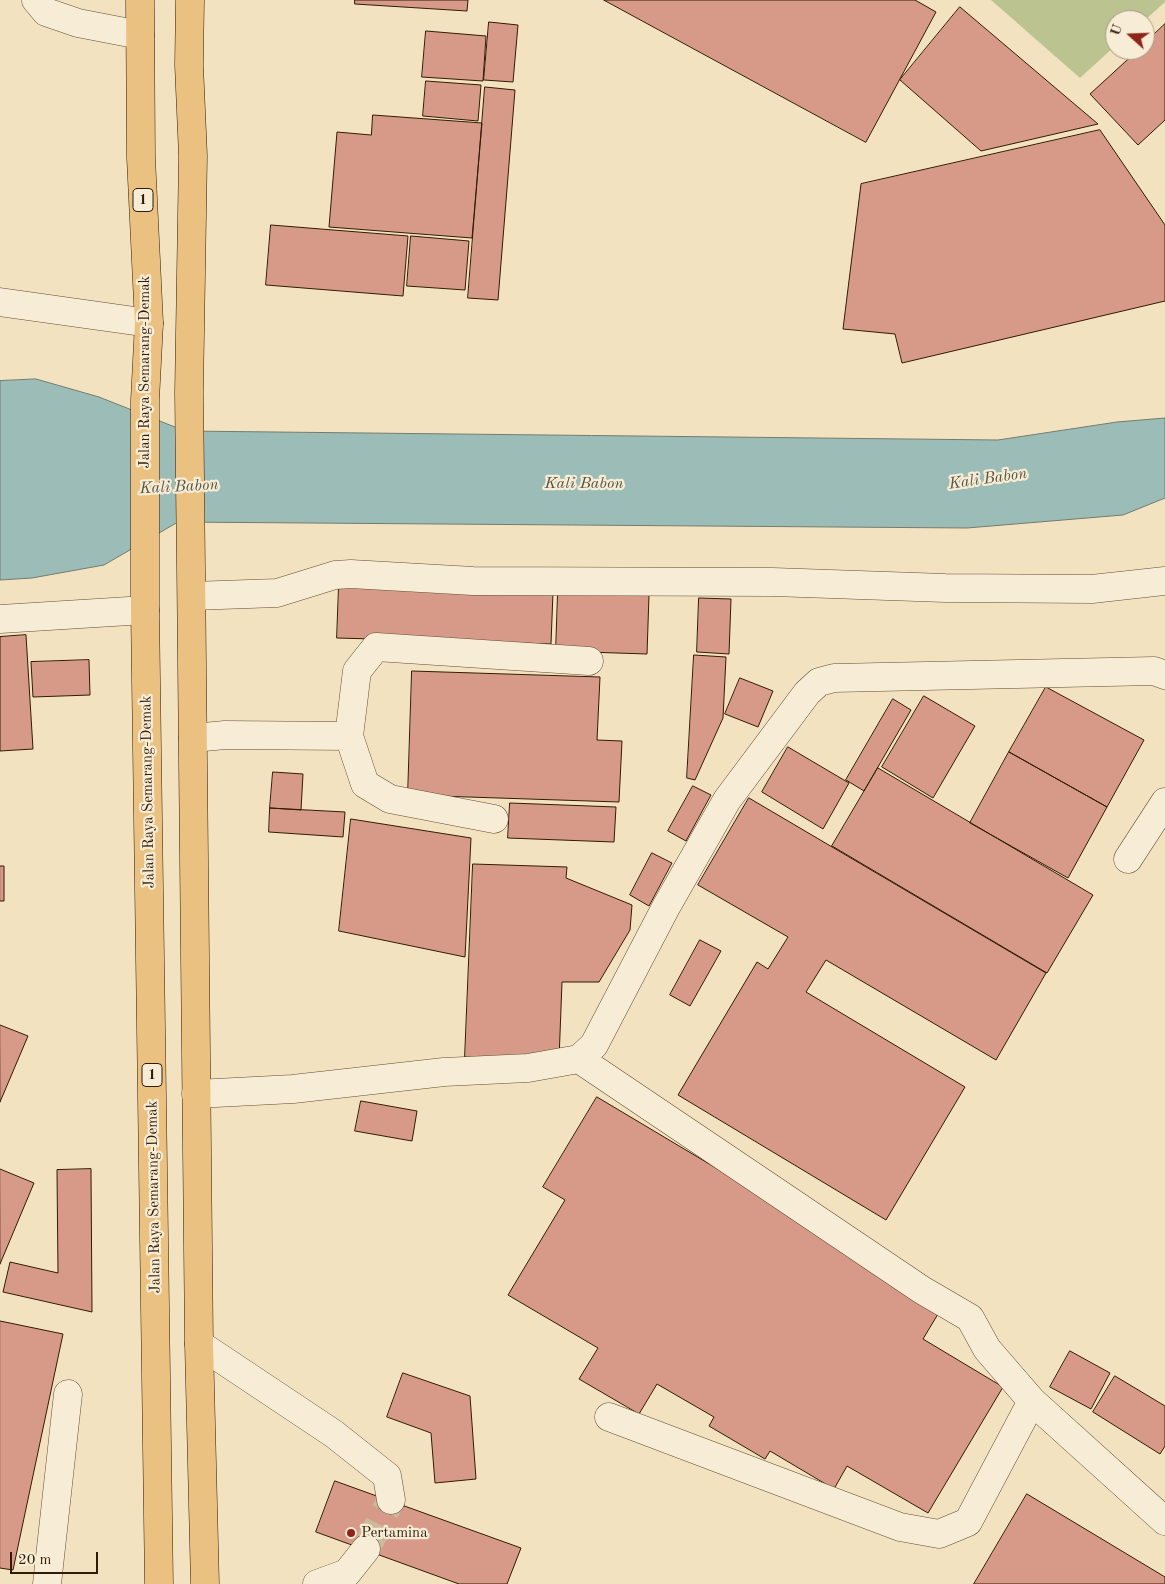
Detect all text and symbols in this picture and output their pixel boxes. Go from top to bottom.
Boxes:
north arrow [1105,10,1155,60]
text: U [1108,23,1125,38]
road number: 1 [133,188,153,212]
street label: Jalan Raya Semarang-Demak [136,276,154,468]
water label: Kali Babon [948,464,1028,494]
water label: Kali Babon [545,474,623,494]
water label: Kali Babon [139,475,219,499]
street label: Jalan Raya Semarang-Demak [137,695,159,889]
road number: 1 [142,1064,162,1086]
street label: Jalan Raya Semarang-Demak [143,1100,165,1294]
place label: Pertamina [361,1524,428,1542]
marker: Pertamina [345,1527,357,1539]
scale bar [12,1542,100,1574]
text: 20 m [18,1553,52,1568]

